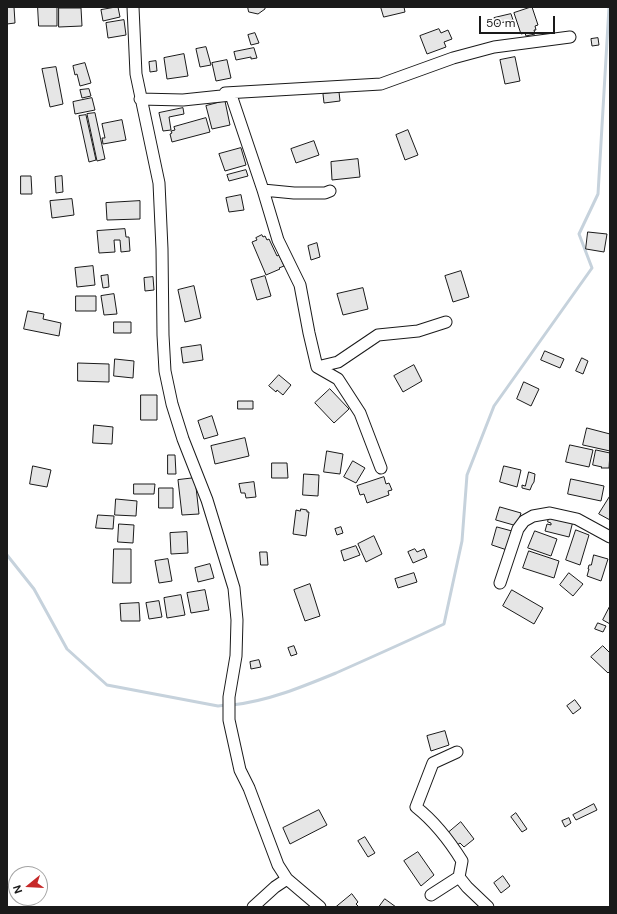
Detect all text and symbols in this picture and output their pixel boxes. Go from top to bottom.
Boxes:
scale bar [481,8,557,34]
text: 50 m [486,15,515,31]
north arrow [8,866,48,906]
text: N [10,883,25,895]

